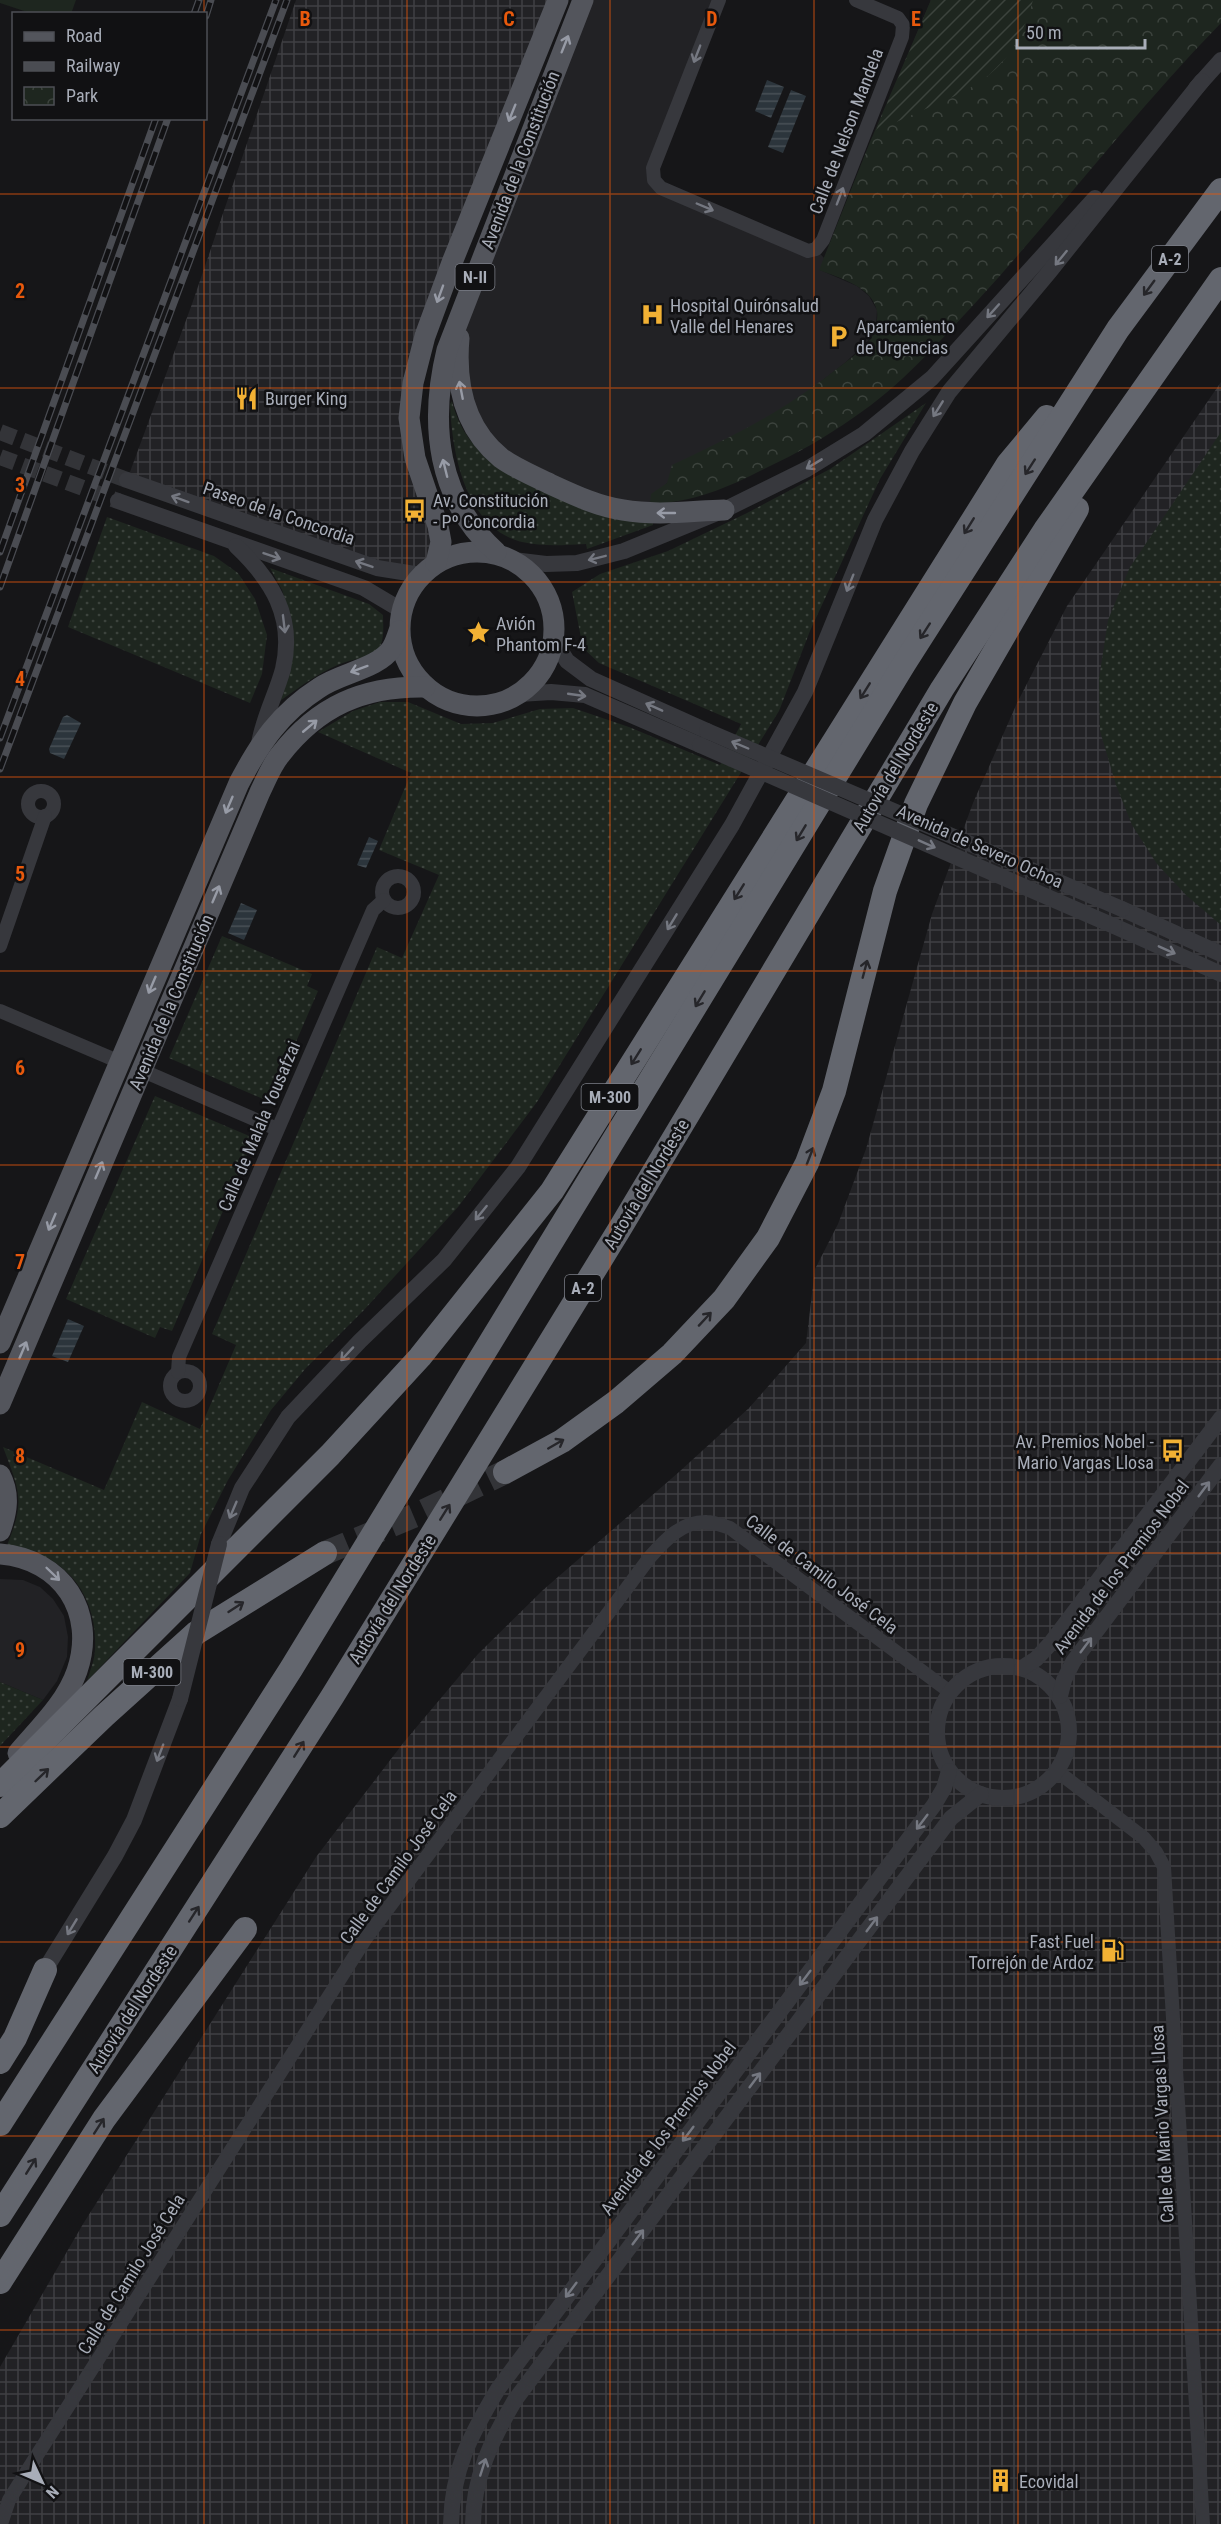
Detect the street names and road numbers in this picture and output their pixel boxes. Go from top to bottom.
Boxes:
street label: Calle de Nelson Mandela [805,45,887,217]
street label: Avenida de la Constitución [476,68,564,252]
road number: A-2 [1152,246,1188,272]
road number: N-II [456,264,494,290]
street label: Paseo de la Concordia [200,477,358,549]
street label: Autovía del Nordeste [848,698,942,836]
street label: Avenida de Severo Ochoa [894,800,1066,892]
street label: Avenida de la Constitución [124,911,218,1093]
street label: Calle de Malala Yousafzai [214,1038,304,1214]
road number: M-300 [582,1084,638,1110]
street label: Autovía del Nordeste [599,1115,693,1253]
road number: A-2 [565,1275,601,1301]
street label: Avenida de los Premios Nobel [1049,1476,1193,1658]
street label: Calle de Camilo José Cela [742,1510,902,1638]
street label: Autovía del Nordeste [344,1531,440,1667]
road number: M-300 [124,1659,180,1685]
street label: Calle de Camilo José Cela [335,1786,461,1948]
street label: Autovía del Nordeste [83,1941,181,2077]
street label: Calle de Mario Vargas Llosa [1146,2024,1178,2224]
street label: Avenida de los Premios Nobel [596,2037,740,2219]
street label: Calle de Camilo José Cela [73,2190,189,2358]

